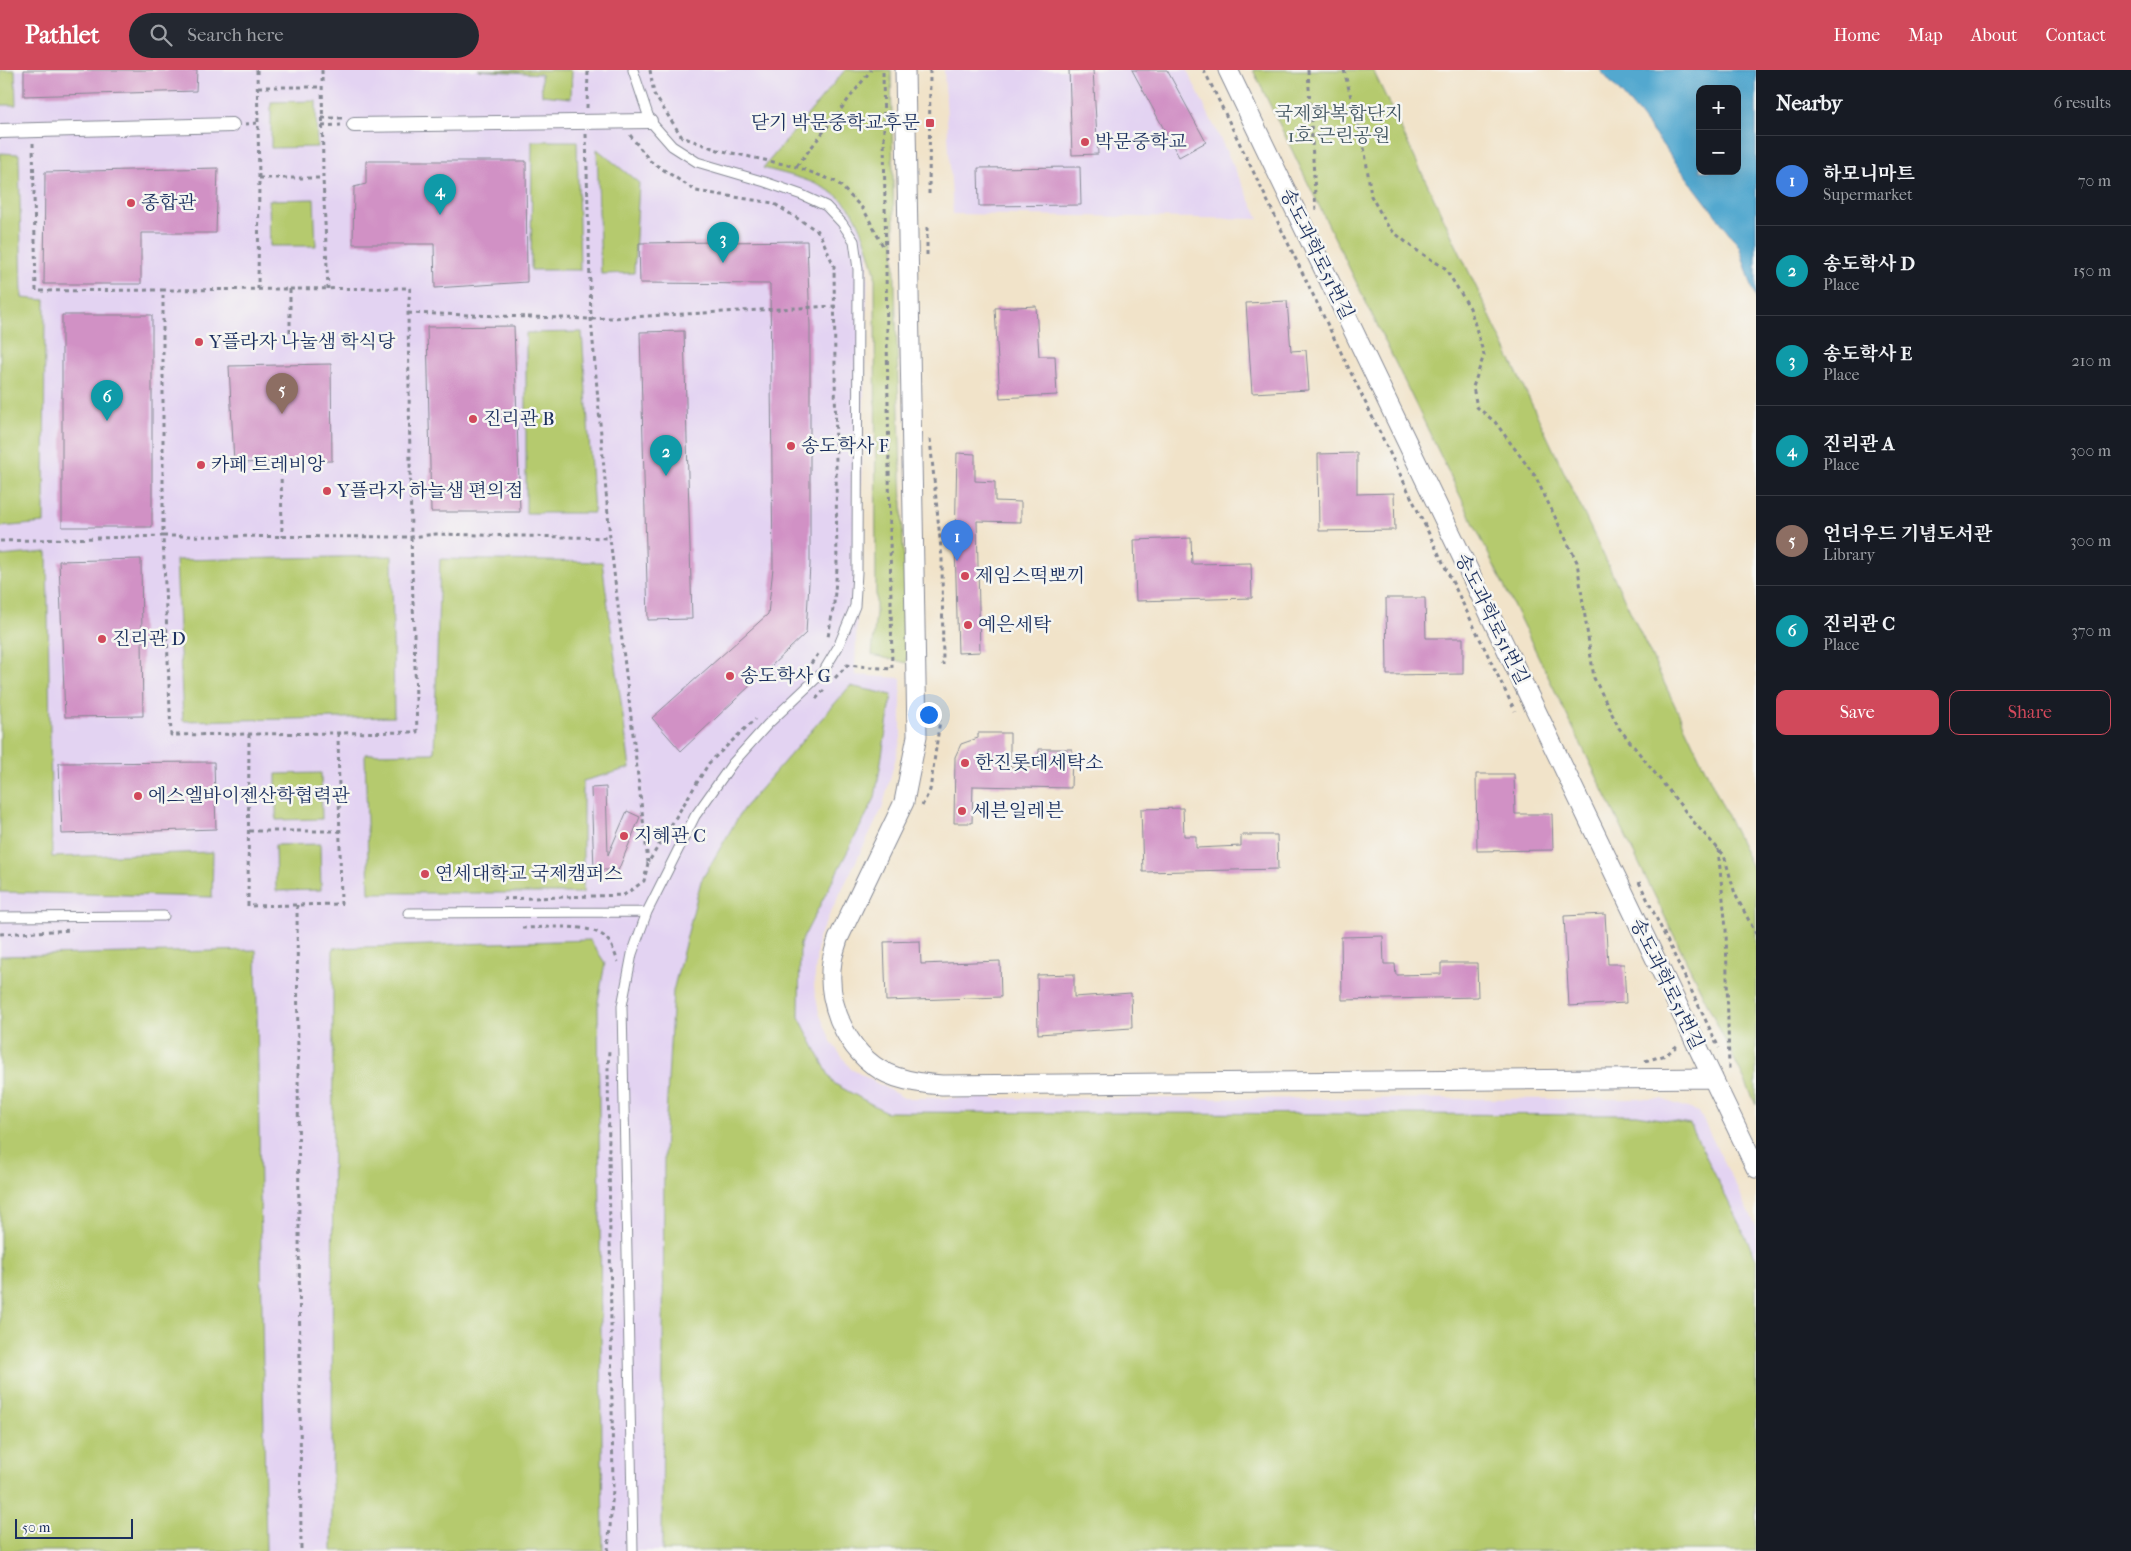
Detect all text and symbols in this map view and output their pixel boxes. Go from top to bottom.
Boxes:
search box [129,13,479,58]
text: Pathlet [25,21,99,49]
icon: search [147,21,175,49]
text: Search here [187,24,284,46]
text: Home [1833,25,1880,46]
text: Map [1908,25,1943,46]
text: About [1971,25,2017,46]
text: Contact [2045,25,2106,46]
map controls [1696,85,1741,175]
button: + [1696,85,1741,130]
text: Nearby [1776,91,1842,115]
text: 6 results [2053,93,2111,112]
park label: 국제화복합단지 1호 근린공원 [1275,103,1403,147]
place label: 닫기 박문중학교후문 [751,112,920,134]
marker: 닫기 박문중학교후문 [924,117,936,129]
button: − [1696,130,1741,175]
place label: 박문중학교 [1095,131,1187,153]
marker: 박문중학교 [1079,136,1091,148]
text: 하모니마트 [1823,163,1915,185]
text: 1 [1789,171,1795,190]
text: 70 m [2078,171,2111,190]
pin: 4 [424,174,456,215]
street label: 송도과학로51번길 [1276,185,1358,323]
text: Supermarket [1823,185,1913,204]
place label: 종합관 [141,192,197,214]
marker: 종합관 [125,197,137,209]
pin: 3 [707,222,739,263]
text: 송도학사 D [1823,253,1915,275]
text: 2 [1788,261,1796,280]
text: 150 m [2073,261,2111,280]
text: Place [1823,275,1859,294]
place label: Y플라자 나눌샘 학식당 [208,331,396,353]
marker: Y플라자 나눌샘 학식당 [193,336,205,348]
text: 송도학사 E [1823,343,1912,365]
text: 3 [1789,351,1795,370]
text: 210 m [2072,351,2111,370]
text: Place [1823,365,1859,384]
pin: 5 [266,373,298,414]
pin: 6 [91,380,123,421]
place label: 진리관 B [483,408,555,430]
marker: 진리관 B [467,413,479,425]
text: 진리관 A [1823,433,1894,455]
pin: 2 [650,435,682,476]
place label: 송도학사 F [801,435,889,457]
marker: 송도학사 F [785,440,797,452]
text: 4 [1787,441,1797,460]
text: 300 m [2070,441,2111,460]
place label: 카페 트레비앙 [211,454,326,476]
text: Place [1823,455,1859,474]
marker: 카페 트레비앙 [195,459,207,471]
place label: Y플라자 하늘샘 편의점 [336,480,523,502]
marker: Y플라자 하늘샘 편의점 [321,485,333,497]
pin: 1 [941,520,973,561]
text: 언더우드 기념도서관 [1823,523,1992,545]
text: 5 [1789,531,1795,550]
text: 300 m [2070,531,2111,550]
text: Library [1823,545,1875,564]
street label: 송도과학로51번길 [1451,550,1533,688]
place label: 제임스떡뽀끼 [975,565,1085,587]
marker: 제임스떡뽀끼 [959,570,971,582]
text: 진리관 C [1823,613,1895,635]
place label: 예은세탁 [978,614,1052,636]
marker: 예은세탁 [962,619,974,631]
text: 6 [1788,621,1796,640]
text: 370 m [2071,621,2111,640]
place label: 진리관 D [112,628,186,650]
marker: 진리관 D [96,633,108,645]
text: Place [1823,635,1859,654]
place label: 송도학사 G [740,665,831,687]
marker: 송도학사 G [724,670,736,682]
button: Save [1776,690,1939,735]
button: Share [1949,690,2111,735]
your location [916,702,942,728]
place label: 한진롯데세탁소 [975,752,1103,774]
marker: 한진롯데세탁소 [959,757,971,769]
place label: 에스엘바이젠산학협력관 [148,785,351,807]
marker: 에스엘바이젠산학협력관 [132,790,144,802]
place label: 세븐일레븐 [972,800,1064,822]
marker: 세븐일레븐 [956,805,968,817]
place label: 지혜관 C [634,825,706,847]
marker: 지혜관 C [618,830,630,842]
place label: 연세대학교 국제캠퍼스 [435,863,623,885]
marker: 연세대학교 국제캠퍼스 [419,868,431,880]
street label: 송도과학로51번길 [1626,915,1708,1053]
scale bar [15,1516,132,1539]
text: 50 m [22,1519,50,1536]

